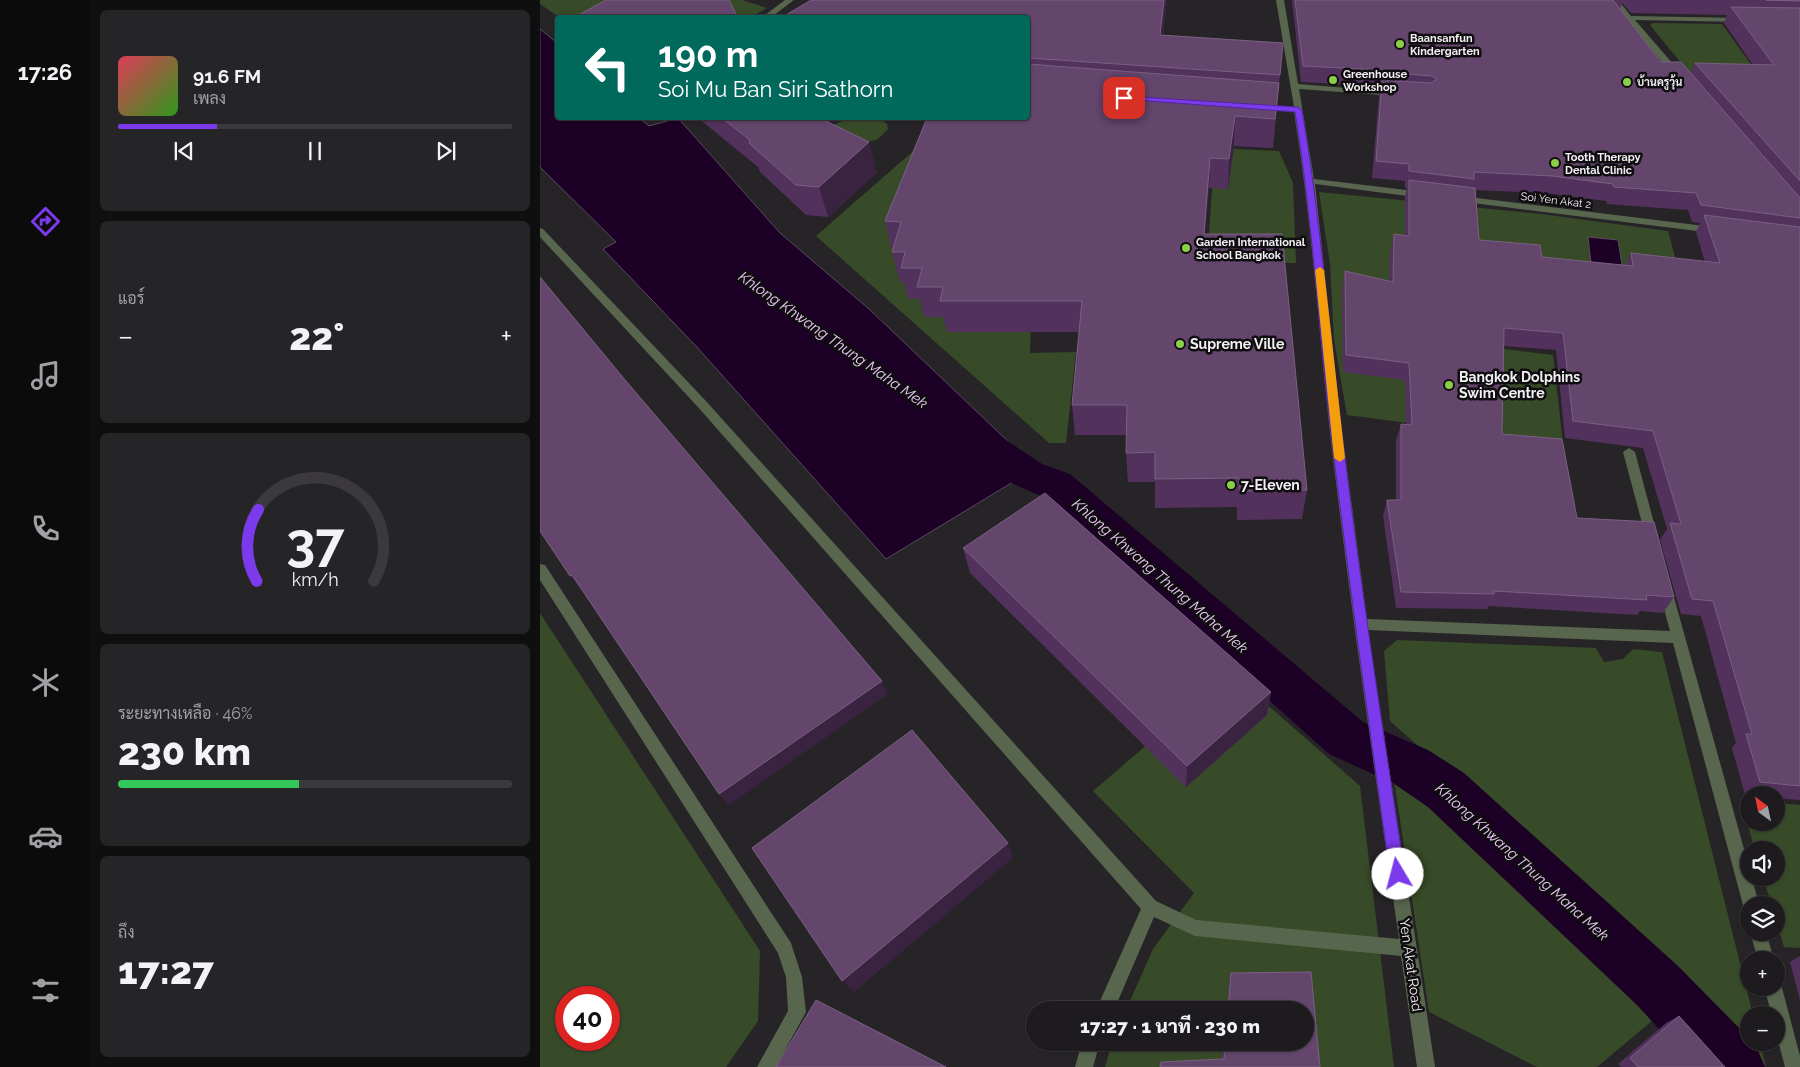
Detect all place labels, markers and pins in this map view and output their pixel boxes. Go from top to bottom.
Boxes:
place label: Baansanfun Kindergarten [1410,32,1480,58]
marker: Baansanfun Kindergarten [1394,38,1406,50]
place label: Greenhouse Workshop [1343,68,1408,94]
marker: Greenhouse Workshop [1327,74,1339,86]
place label: บ้านครูวุ้น [1637,74,1682,90]
marker: บ้านครูวุ้น [1621,76,1633,88]
pin [1103,77,1145,119]
place label: Tooth Therapy Dental Clinic [1565,151,1641,177]
marker: Tooth Therapy Dental Clinic [1549,157,1561,169]
place label: Garden International School Bangkok [1196,236,1306,262]
marker: Garden International School Bangkok [1180,242,1192,254]
place label: Supreme Ville [1190,336,1285,352]
marker: Supreme Ville [1174,338,1186,350]
place label: Bangkok Dolphins Swim Centre [1459,369,1580,401]
marker: Bangkok Dolphins Swim Centre [1443,379,1455,391]
place label: 7-Eleven [1241,477,1300,493]
marker: 7-Eleven [1225,479,1237,491]

